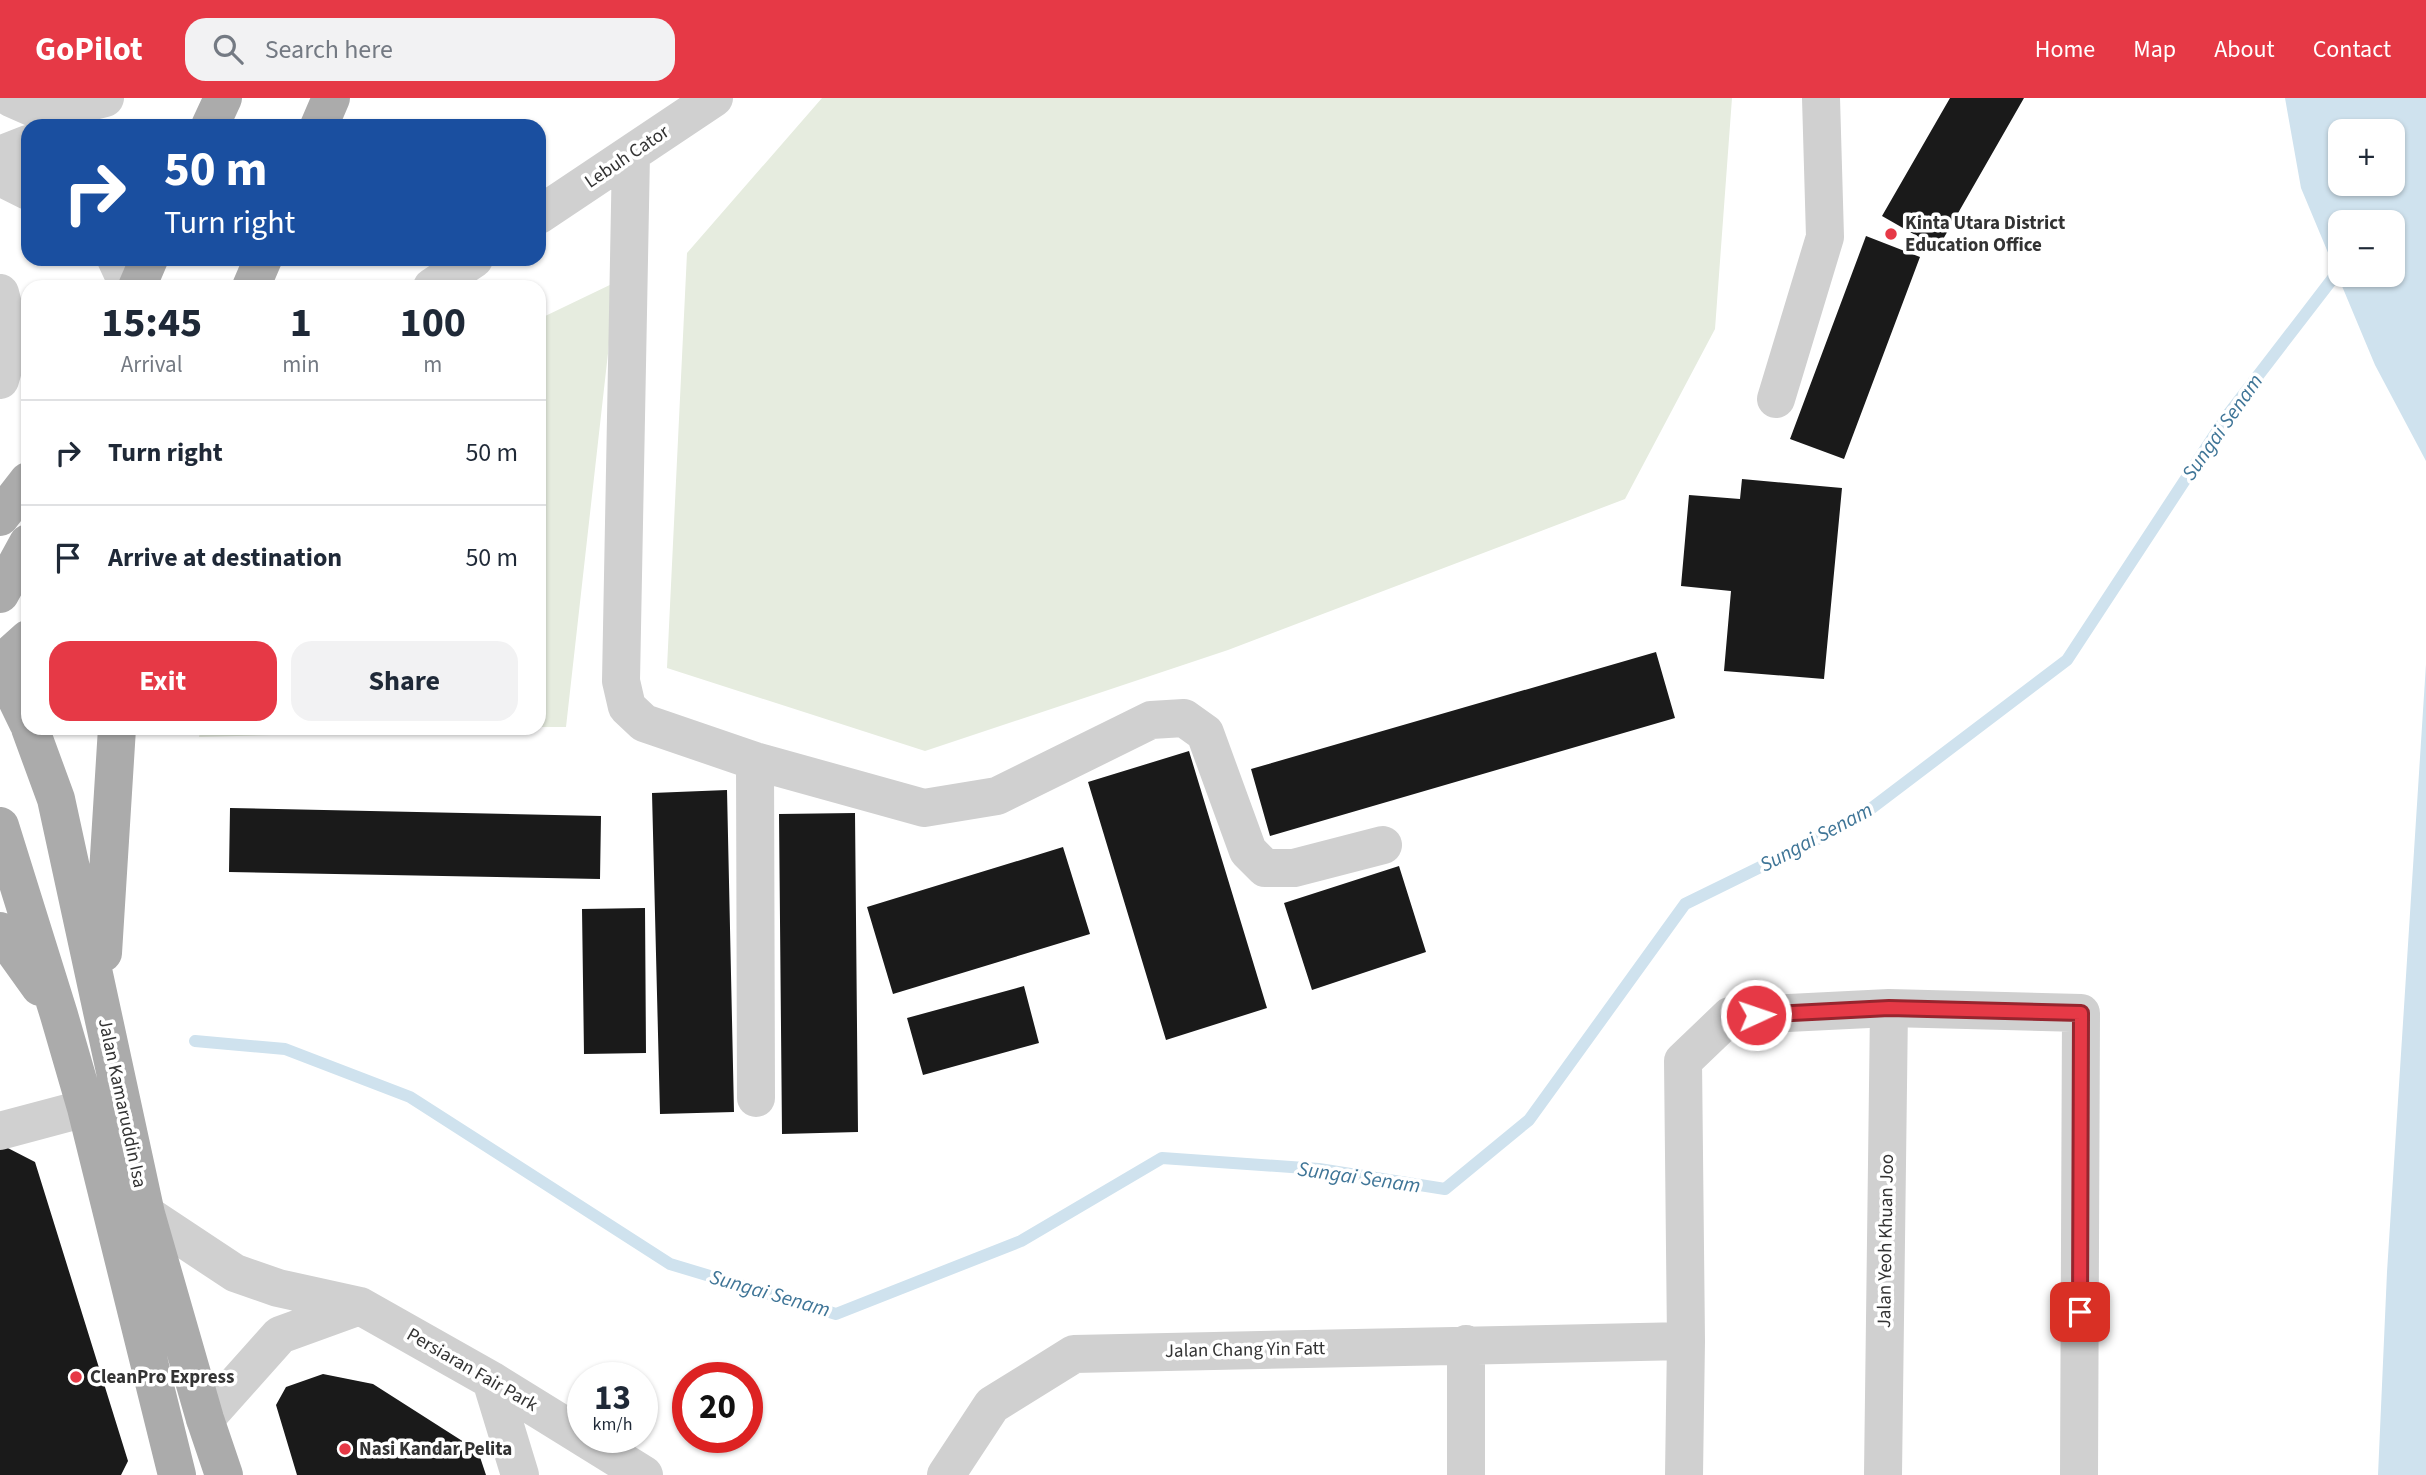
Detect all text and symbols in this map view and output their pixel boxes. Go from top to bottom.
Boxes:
search box [185,18,675,81]
text: GoPilot [35,26,143,73]
icon: search [209,30,247,68]
text: Search here [265,31,393,68]
text: Home [2035,32,2095,67]
text: Map [2133,32,2176,67]
text: About [2214,32,2275,67]
text: Contact [2313,32,2391,67]
street label: Lebuh Cator [579,119,675,195]
map controls [2328,119,2405,287]
button: + [2328,119,2405,196]
text: 50 m [164,135,268,205]
icon: right [49,147,140,238]
text: Turn right [164,200,295,246]
place label: Kinta Utara District Education Office [1905,210,2065,259]
button: − [2328,210,2405,287]
marker: Kinta Utara District Education Office [1883,226,1899,242]
text: 15:45 [101,293,202,353]
text: 1 [290,293,312,353]
text: 100 [399,293,466,353]
text: Arrival [121,348,183,381]
text: min [282,348,320,381]
text: m [423,348,442,381]
water label: Sungai Senam [2174,368,2270,486]
icon: right [49,434,87,472]
text: Turn right [108,434,223,471]
text: 50 m [465,434,518,471]
icon: arrive [49,539,87,577]
text: Arrive at destination [108,539,342,576]
text: 50 m [465,539,518,576]
button: Exit [49,641,277,721]
button: Share [291,641,518,721]
water label: Sungai Senam [1754,795,1878,879]
position arrow [1719,978,1793,1052]
street label: Jalan Kamaruddin Isa [91,1016,153,1190]
street label: Jalan Yeoh Khuan Joo [1871,1153,1901,1329]
water label: Sungai Senam [1296,1154,1422,1200]
water label: Sungai Senam [706,1261,834,1325]
pin [2050,1282,2110,1342]
icon: arrive [2061,1293,2099,1331]
street label: Persiaran Fair Park [401,1321,543,1419]
street label: Jalan Chang Yin Fatt [1165,1335,1326,1365]
speed limit sign: 20 [672,1362,763,1453]
place label: CleanPro Express [90,1364,234,1391]
marker: CleanPro Express [68,1369,84,1385]
text: 13 [594,1373,631,1423]
text: km/h [593,1412,632,1437]
place label: Nasi Kandar Pelita [359,1436,512,1463]
marker: Nasi Kandar Pelita [337,1441,353,1457]

